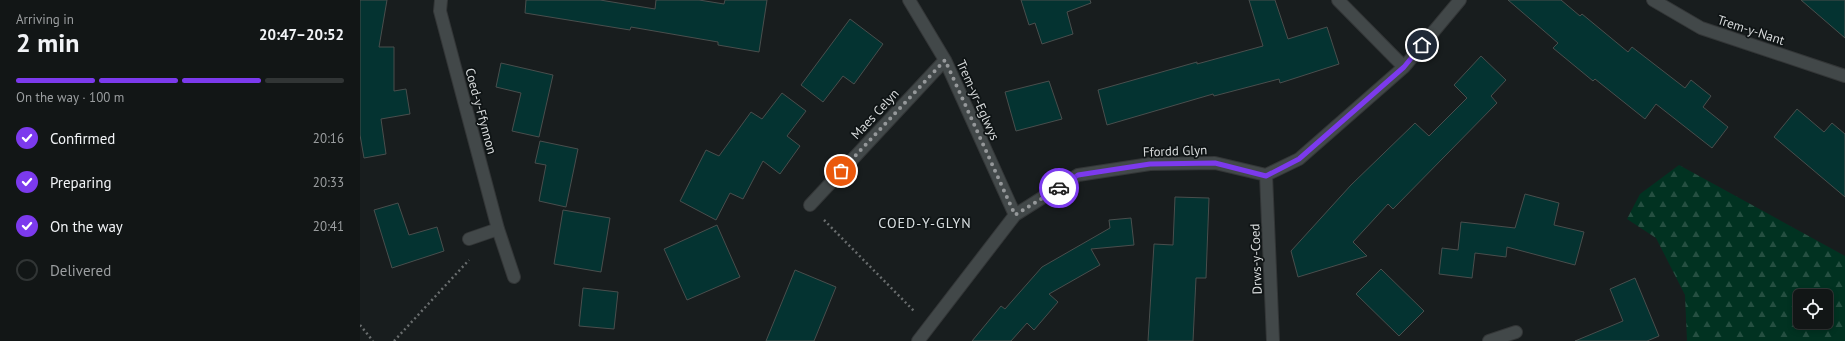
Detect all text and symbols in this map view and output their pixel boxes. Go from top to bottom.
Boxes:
text: Arriving in [16,11,74,28]
street label: Trem-y-Nant [1715,11,1787,49]
text: 20:47–20:52 [259,25,344,44]
text: 2 min [16,26,79,59]
pin [1405,28,1439,62]
icon: home [1411,34,1433,56]
street label: Trem-yr-Eglwys [953,57,1003,143]
street label: Coed-y-Ffynnon [461,66,501,156]
street label: Maes Celyn [847,85,903,143]
text: On the way · 100 m [16,89,124,106]
icon: check [16,127,38,149]
text: Confirmed [50,129,115,148]
text: 20:16 [313,130,344,147]
street label: Ffordd Glyn [1142,141,1208,161]
pin [824,154,858,188]
icon: bag [830,160,852,182]
courier [1039,168,1079,208]
icon: check [16,171,38,193]
text: Preparing [50,173,112,192]
text: 20:33 [313,174,344,191]
icon: car [1048,177,1070,199]
district label: COED-Y-GLYN [878,214,972,232]
icon: check [16,215,38,237]
text: On the way [50,217,123,236]
text: 20:41 [313,218,344,235]
street label: Drws-y-Coed [1246,223,1266,295]
text: Delivered [50,261,111,280]
map controls [1793,289,1833,329]
button: locate [1793,289,1833,329]

